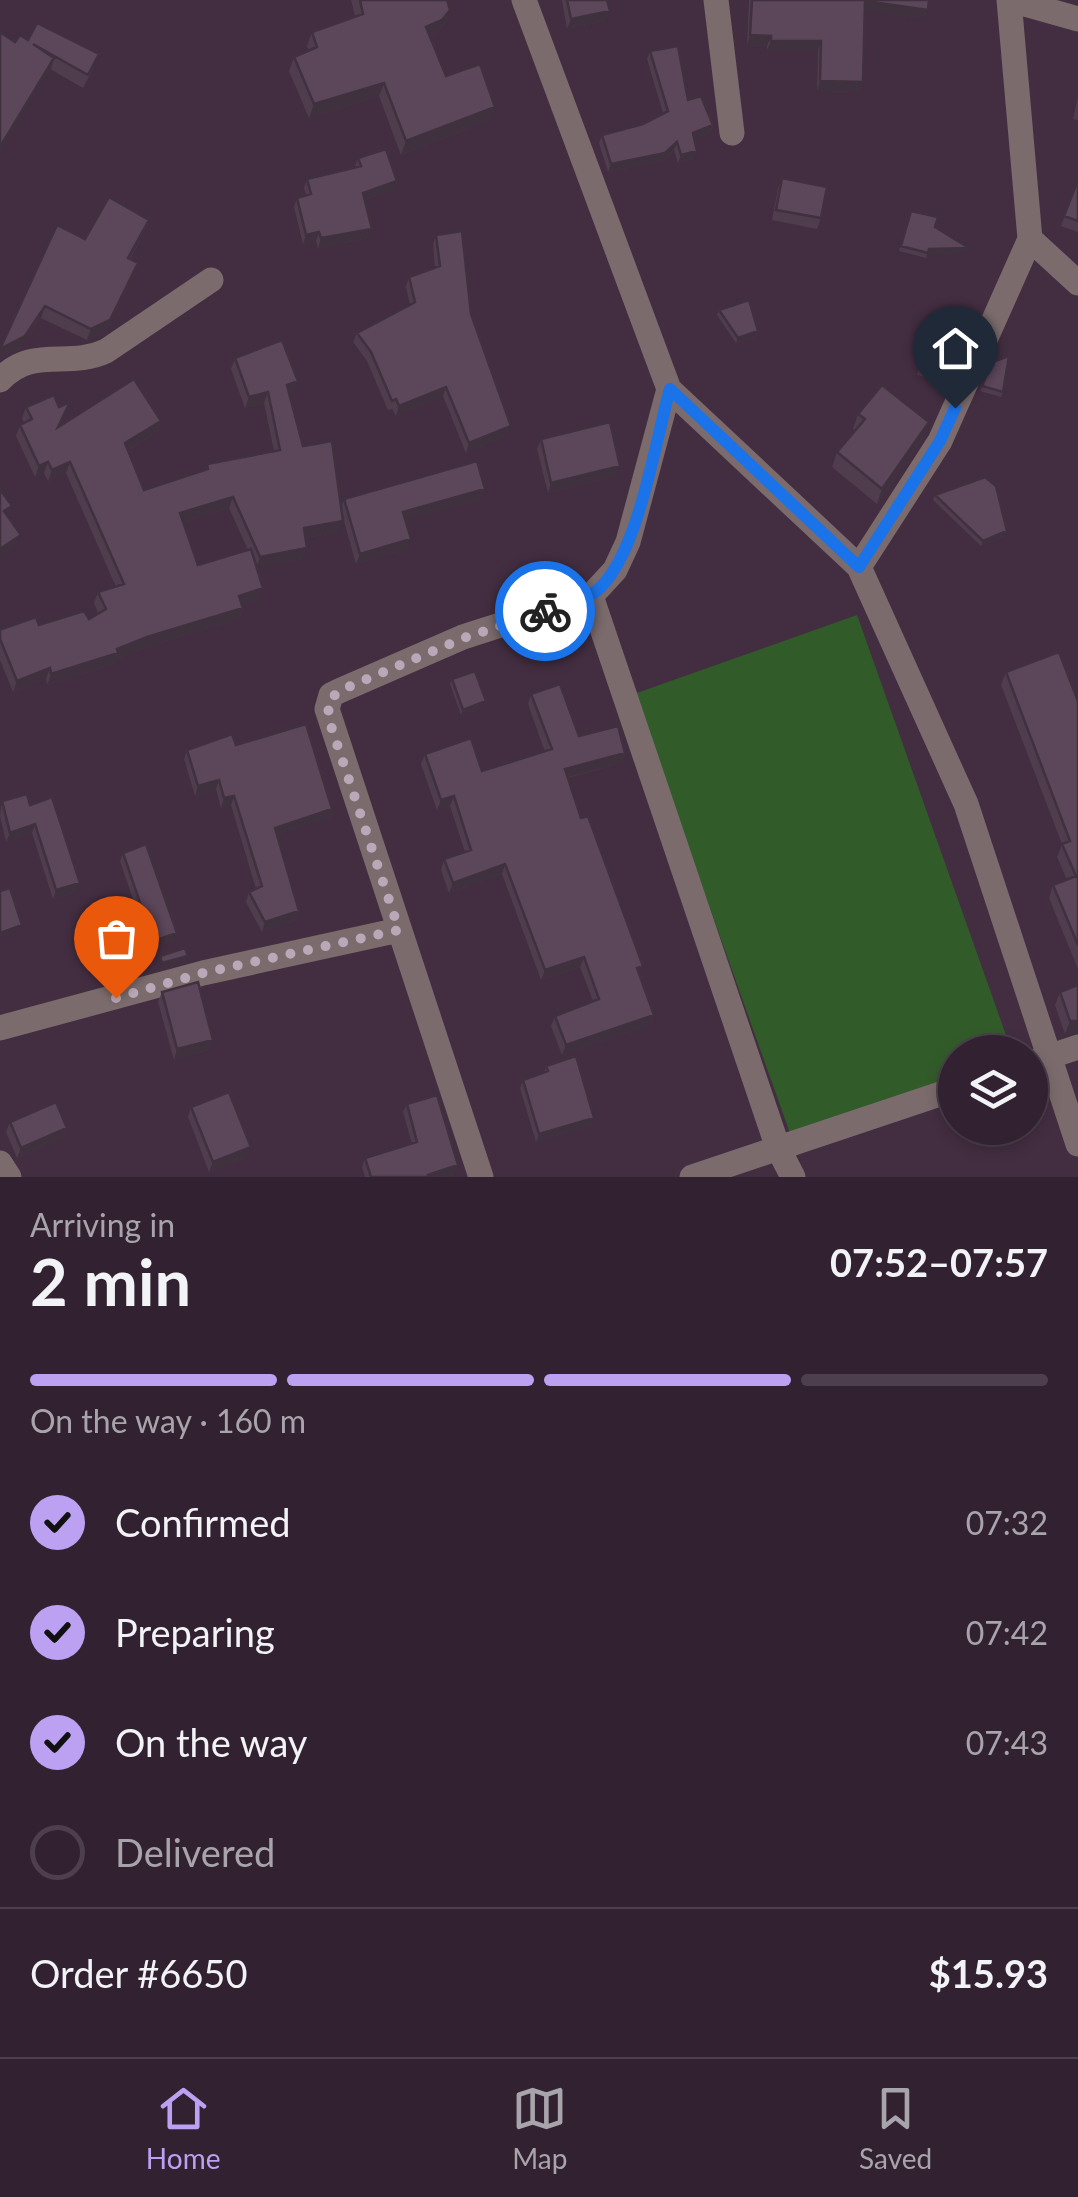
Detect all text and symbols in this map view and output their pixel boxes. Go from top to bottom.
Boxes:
pin [913,306,998,409]
icon: home [928,321,983,376]
courier [495,561,595,661]
icon: bike [518,584,573,639]
pin [74,896,159,999]
icon: bag [89,911,144,966]
map controls [938,1035,1048,1145]
button: layers [938,1035,1048,1145]
text: Arriving in [30,1205,175,1244]
text: 07:52–07:57 [830,1239,1048,1285]
text: 2 min [30,1242,191,1320]
text: On the way · 160 m [30,1401,306,1440]
icon: check [30,1495,85,1550]
text: Confirmed [115,1499,291,1545]
text: 07:32 [966,1503,1048,1542]
icon: check [30,1605,85,1660]
text: Preparing [115,1609,275,1655]
text: 07:42 [966,1613,1048,1652]
icon: check [30,1715,85,1770]
text: On the way [115,1719,307,1765]
text: 07:43 [966,1723,1048,1762]
text: Delivered [115,1829,275,1875]
text: Order #6650 [30,1950,247,1996]
text: $15.93 [929,1950,1048,1996]
tab: Home [146,2081,220,2175]
tab: Map [512,2081,567,2175]
tab: Saved [859,2081,932,2175]

